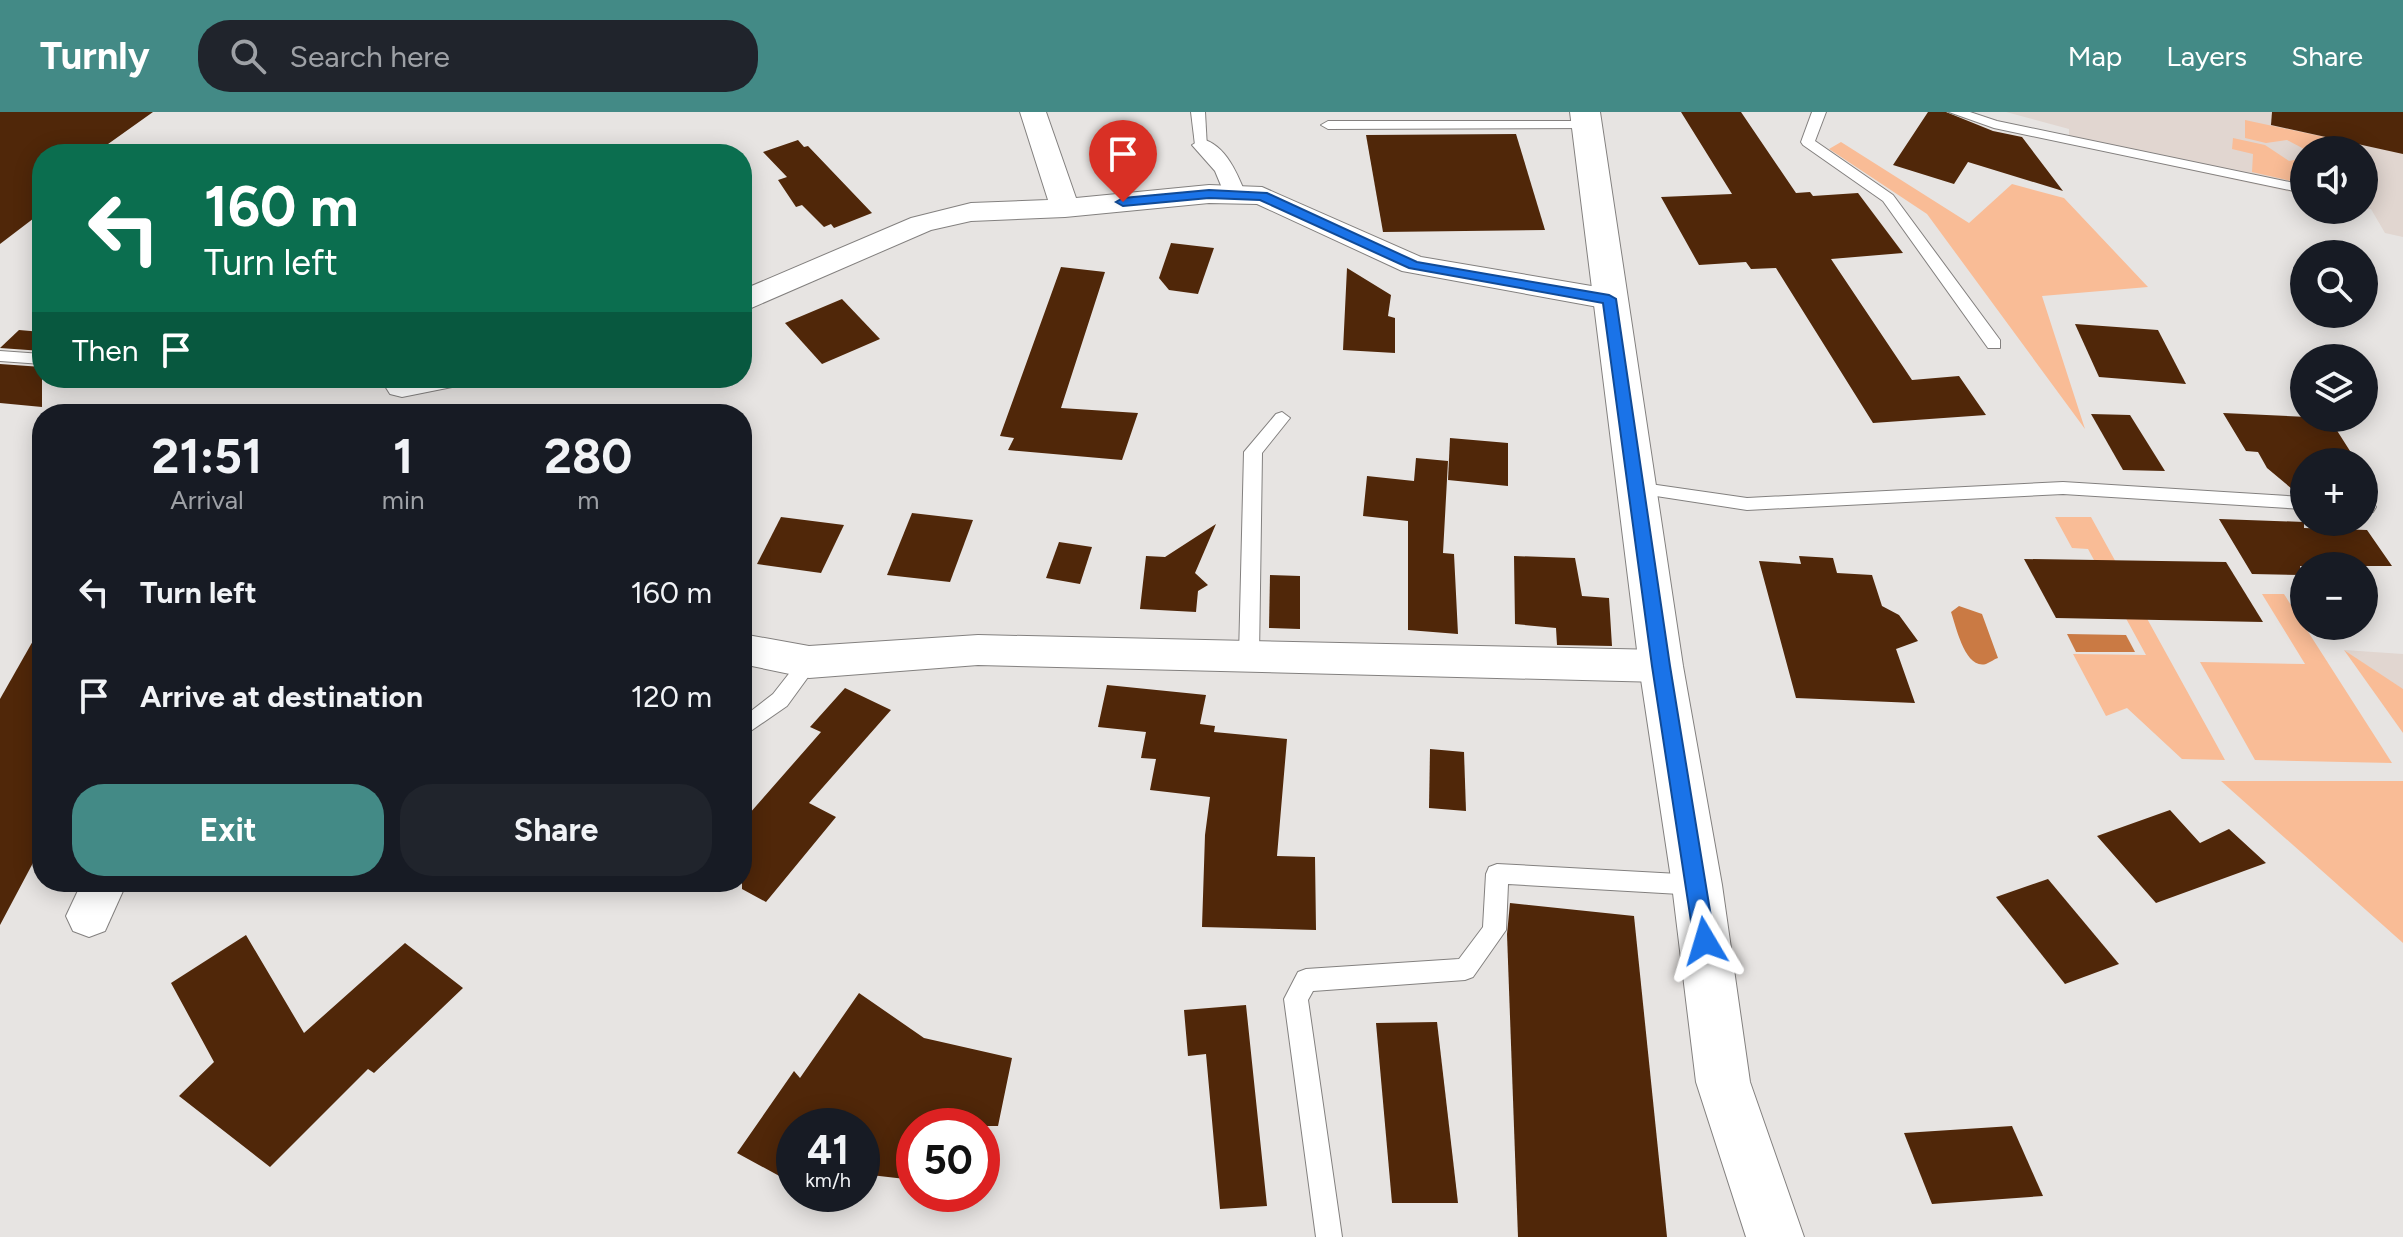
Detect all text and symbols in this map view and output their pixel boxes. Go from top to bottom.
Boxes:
search box [198,20,758,92]
text: Turnly [40,33,150,79]
icon: search [226,34,270,78]
text: Search here [290,38,450,75]
text: Map [2068,39,2122,73]
text: Layers [2166,39,2247,73]
text: Share [2291,39,2363,73]
pin [1089,120,1157,202]
icon: arrive [1101,132,1145,176]
map controls [2290,136,2378,640]
button: sound [2290,136,2378,224]
text: 160 m [204,173,359,240]
icon: left [72,176,176,280]
button: search [2290,240,2378,328]
text: Turn left [204,241,338,284]
icon: arrive [154,328,198,372]
text: Then [72,332,138,369]
button: layers [2290,344,2378,432]
text: 21:51 [152,427,262,485]
text: 1 [393,427,413,485]
text: 280 [544,427,632,485]
button: + [2290,448,2378,536]
text: Arrival [170,484,244,516]
text: min [382,484,425,516]
text: m [577,484,599,516]
button: − [2290,552,2378,640]
icon: left [72,570,116,614]
text: Turn left [140,574,257,611]
text: 160 m [630,574,712,611]
icon: arrive [72,674,116,718]
text: Arrive at destination [140,678,423,715]
text: 120 m [631,678,712,715]
button: Exit [72,784,384,876]
button: Share [400,784,712,876]
position arrow [1663,899,1747,983]
speed limit sign: 50 [896,1108,1000,1212]
text: 41 [807,1126,849,1174]
text: km/h [805,1168,851,1192]

